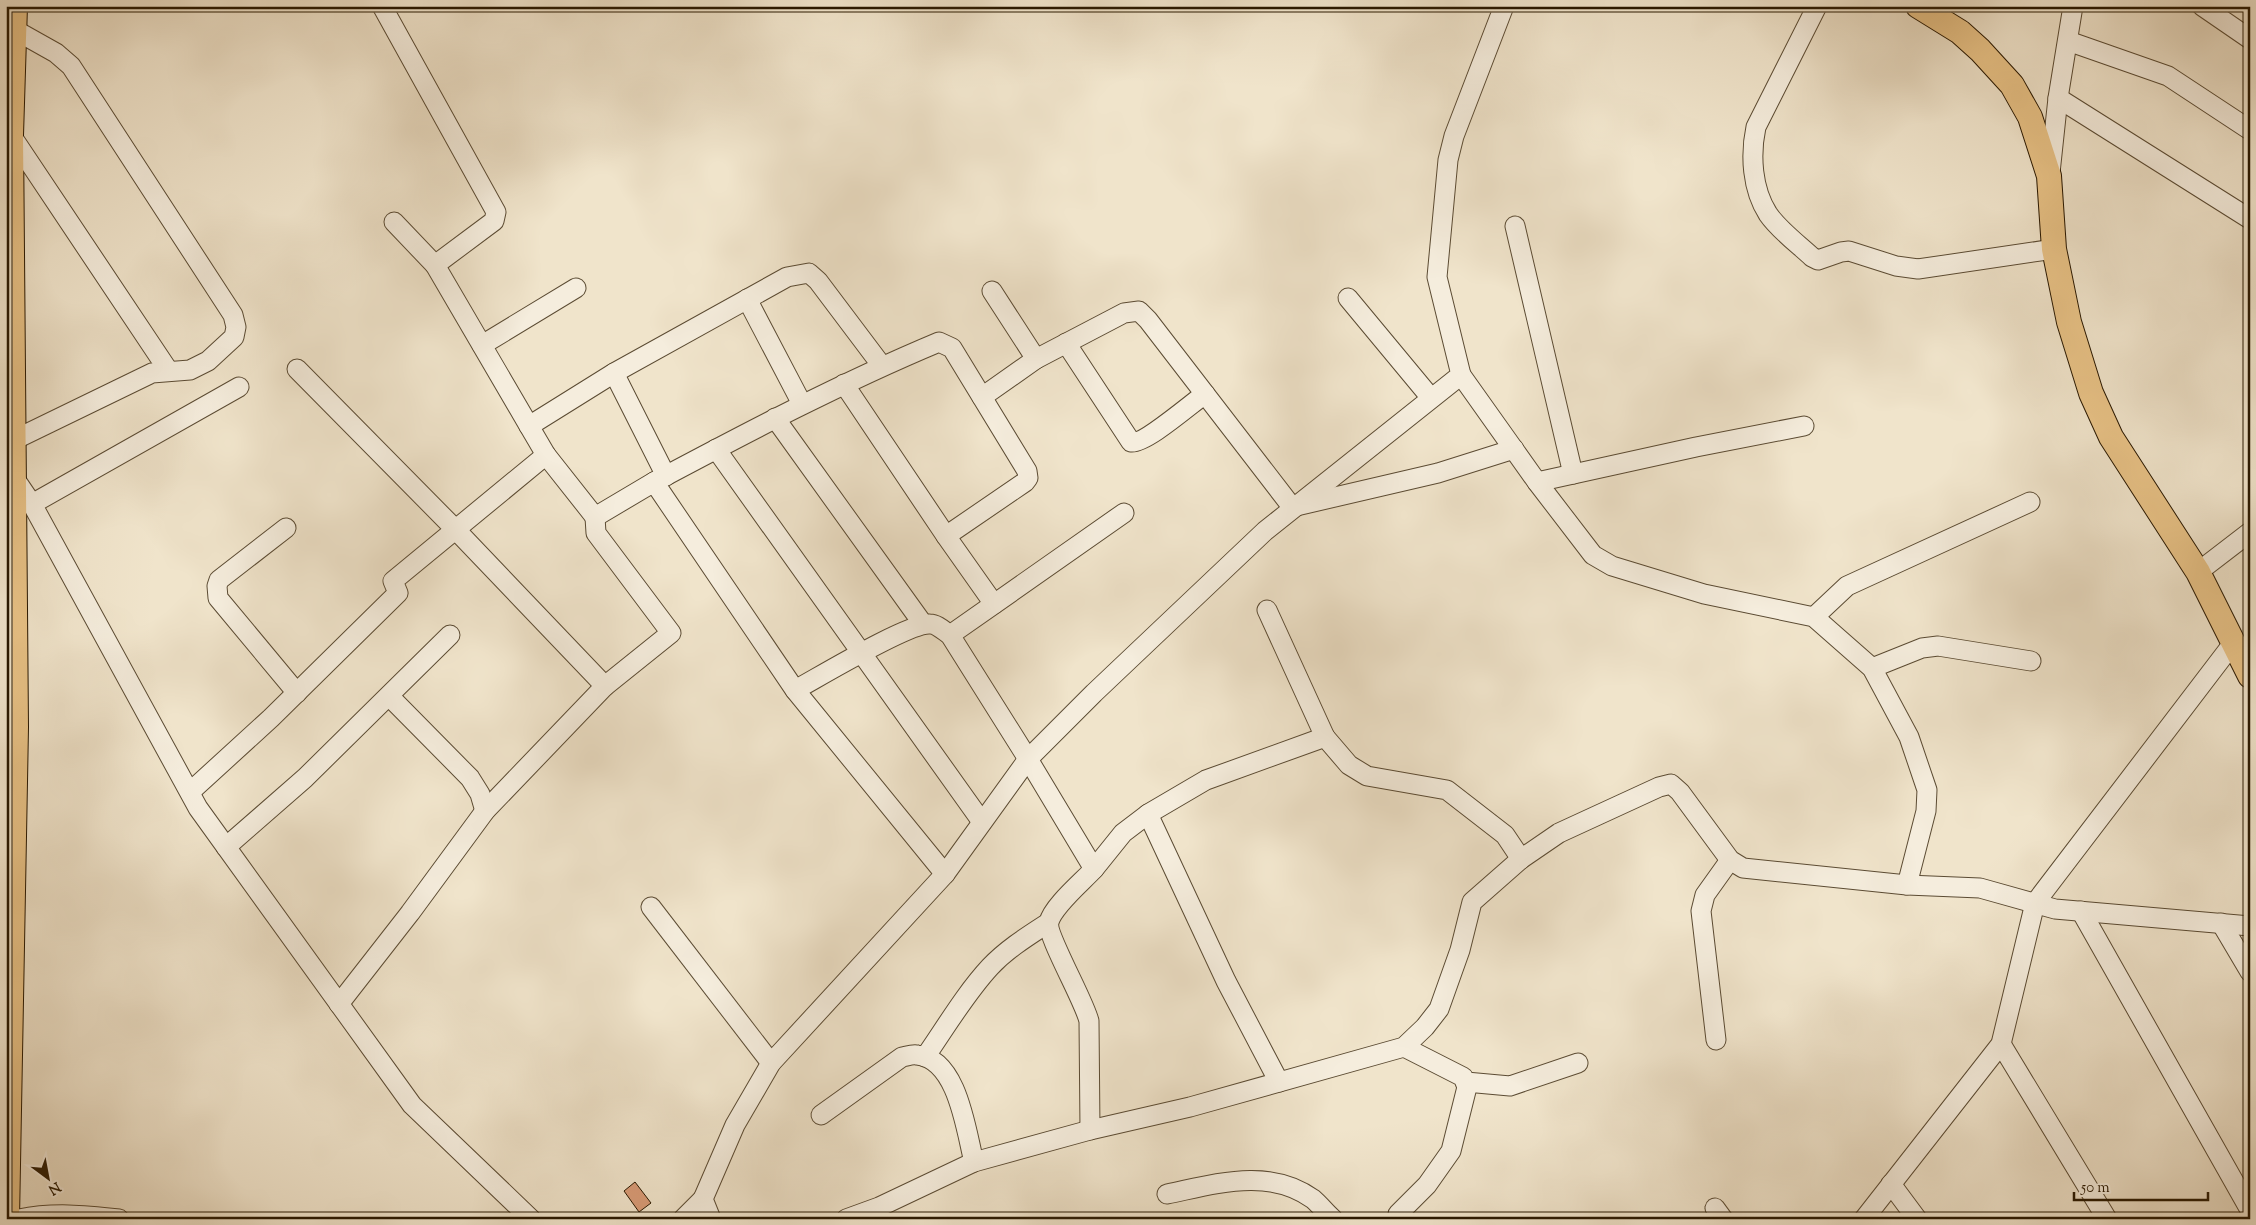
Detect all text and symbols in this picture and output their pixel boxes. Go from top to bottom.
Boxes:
north arrow [22,1152,72,1202]
scale bar [2074,1170,2207,1202]
text: N [44,1176,64,1199]
text: 50 m [2080,1178,2110,1199]

